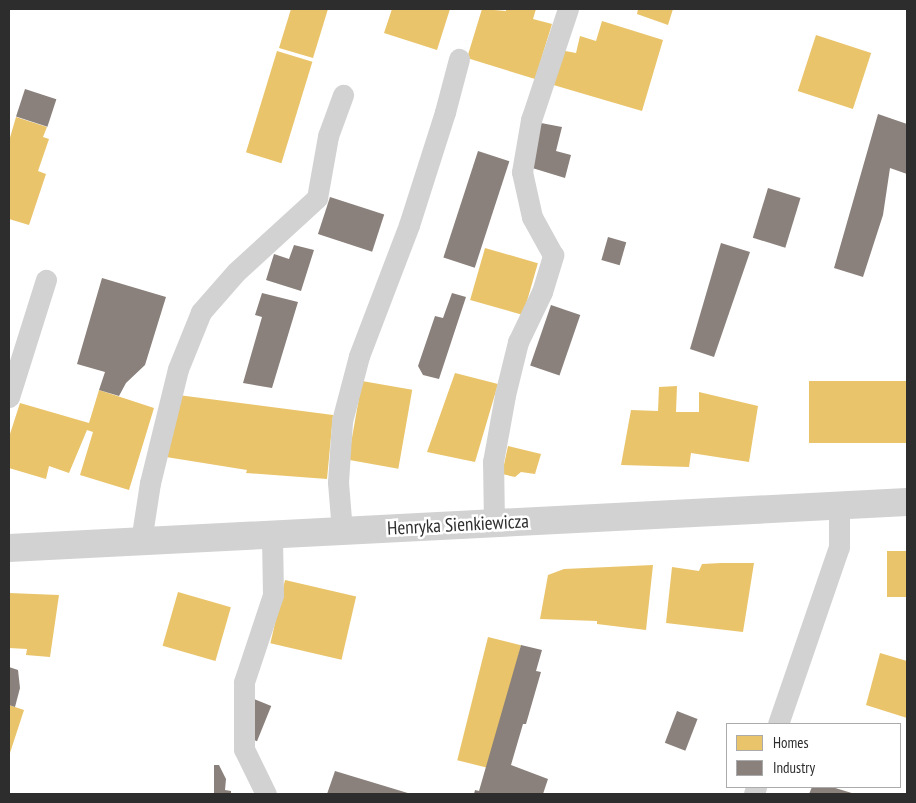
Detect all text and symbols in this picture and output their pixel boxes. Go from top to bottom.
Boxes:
street label: Henryka Sienkiewicza [387,510,529,540]
legend [726,723,901,788]
text: Homes [773,733,809,752]
text: Industry [773,758,815,777]

